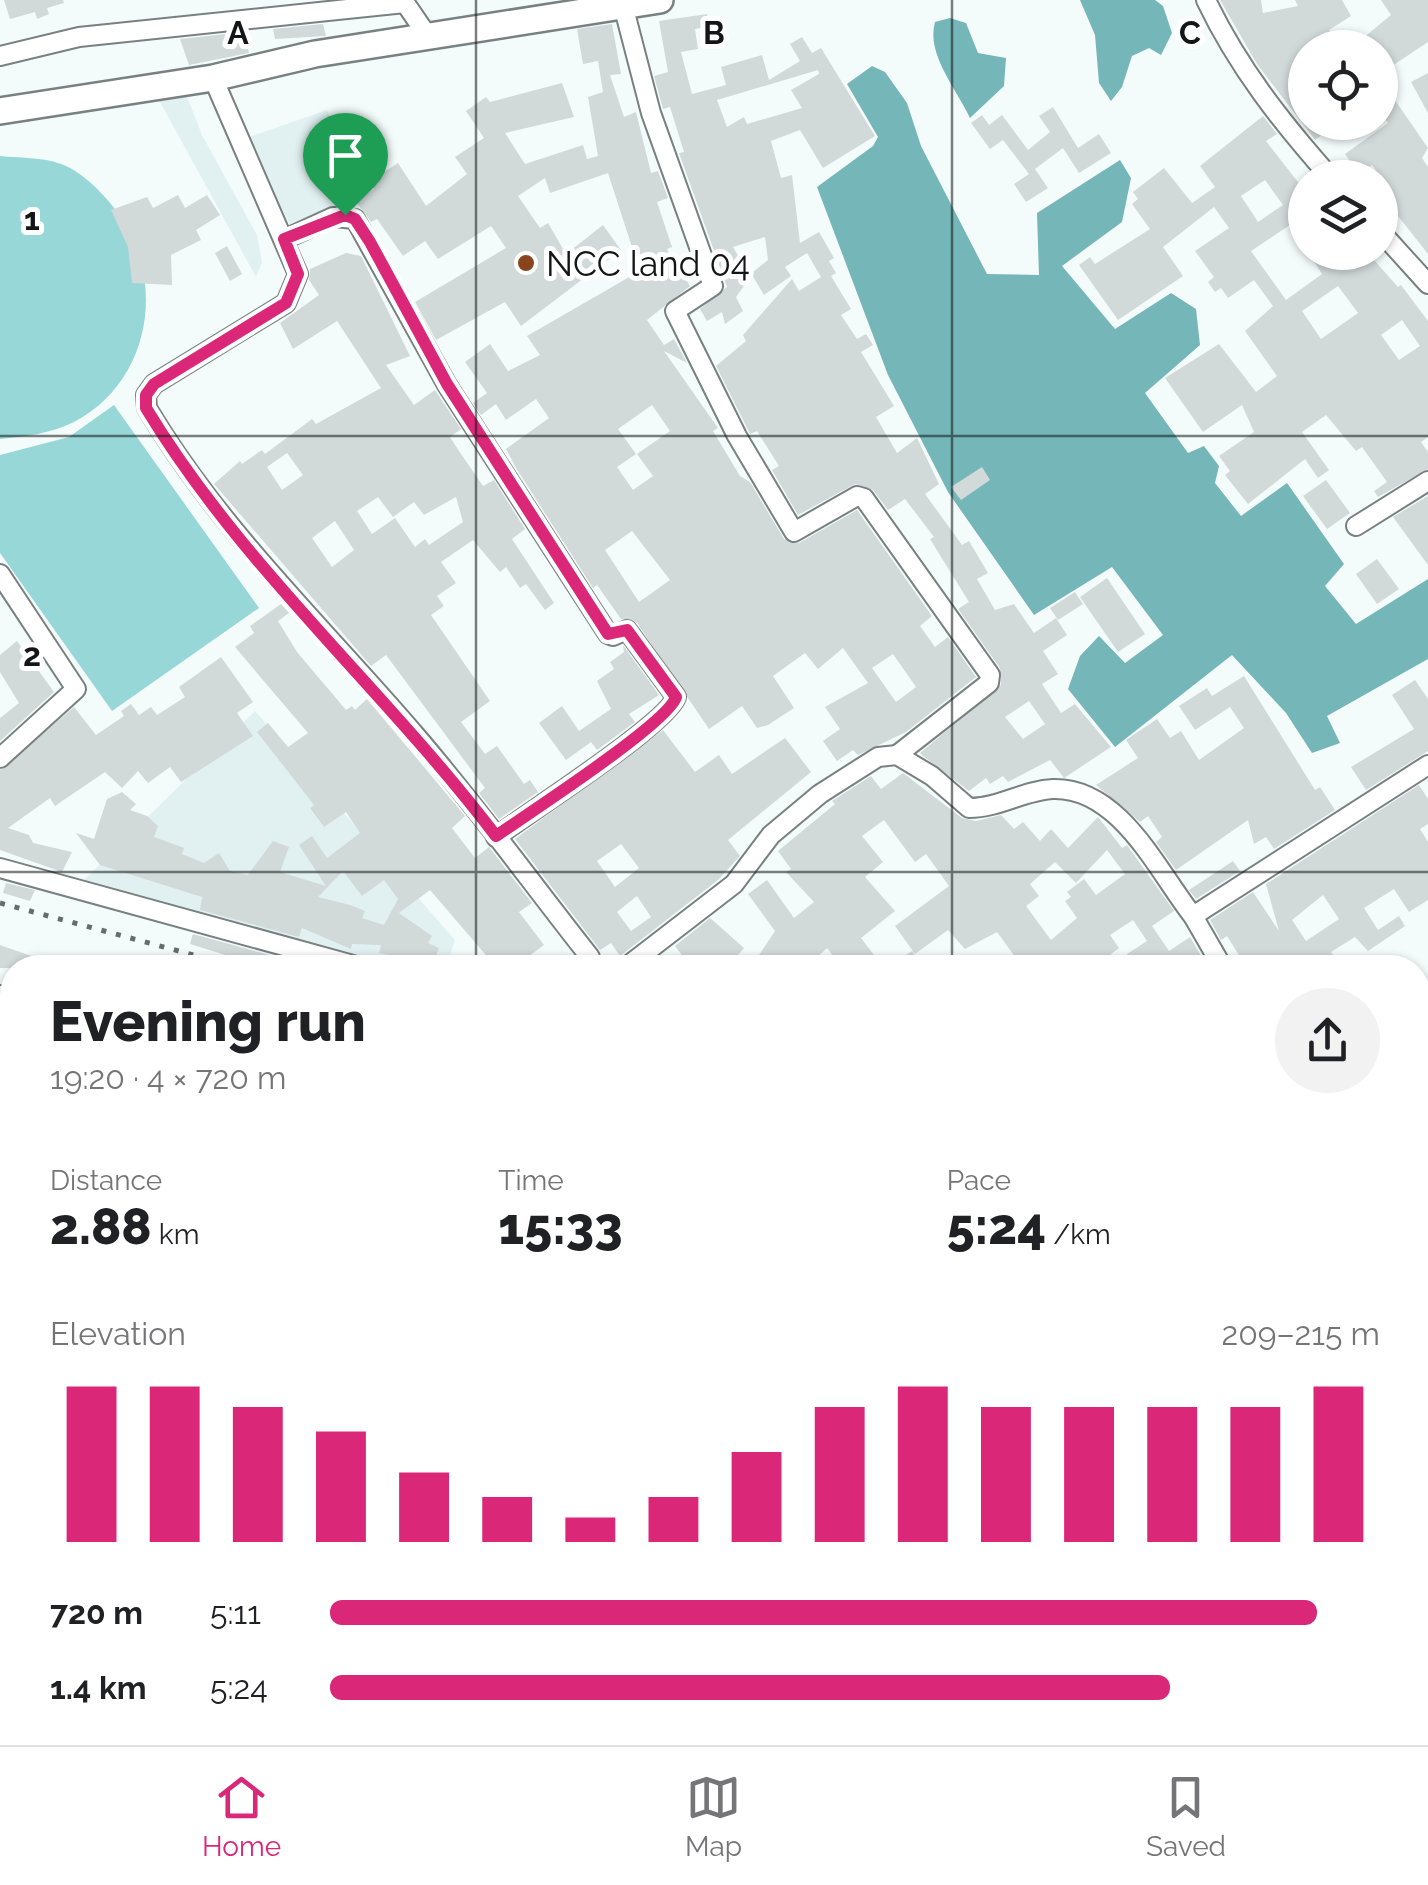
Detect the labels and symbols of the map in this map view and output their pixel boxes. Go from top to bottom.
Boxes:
text: A [227,14,249,51]
text: B [703,14,725,51]
text: C [1179,14,1201,51]
pin [303,113,388,216]
text: 1 [24,200,40,237]
place label: NCC land 04 [546,243,750,284]
marker: NCC land 04 [515,252,537,274]
text: 2 [23,636,41,673]

